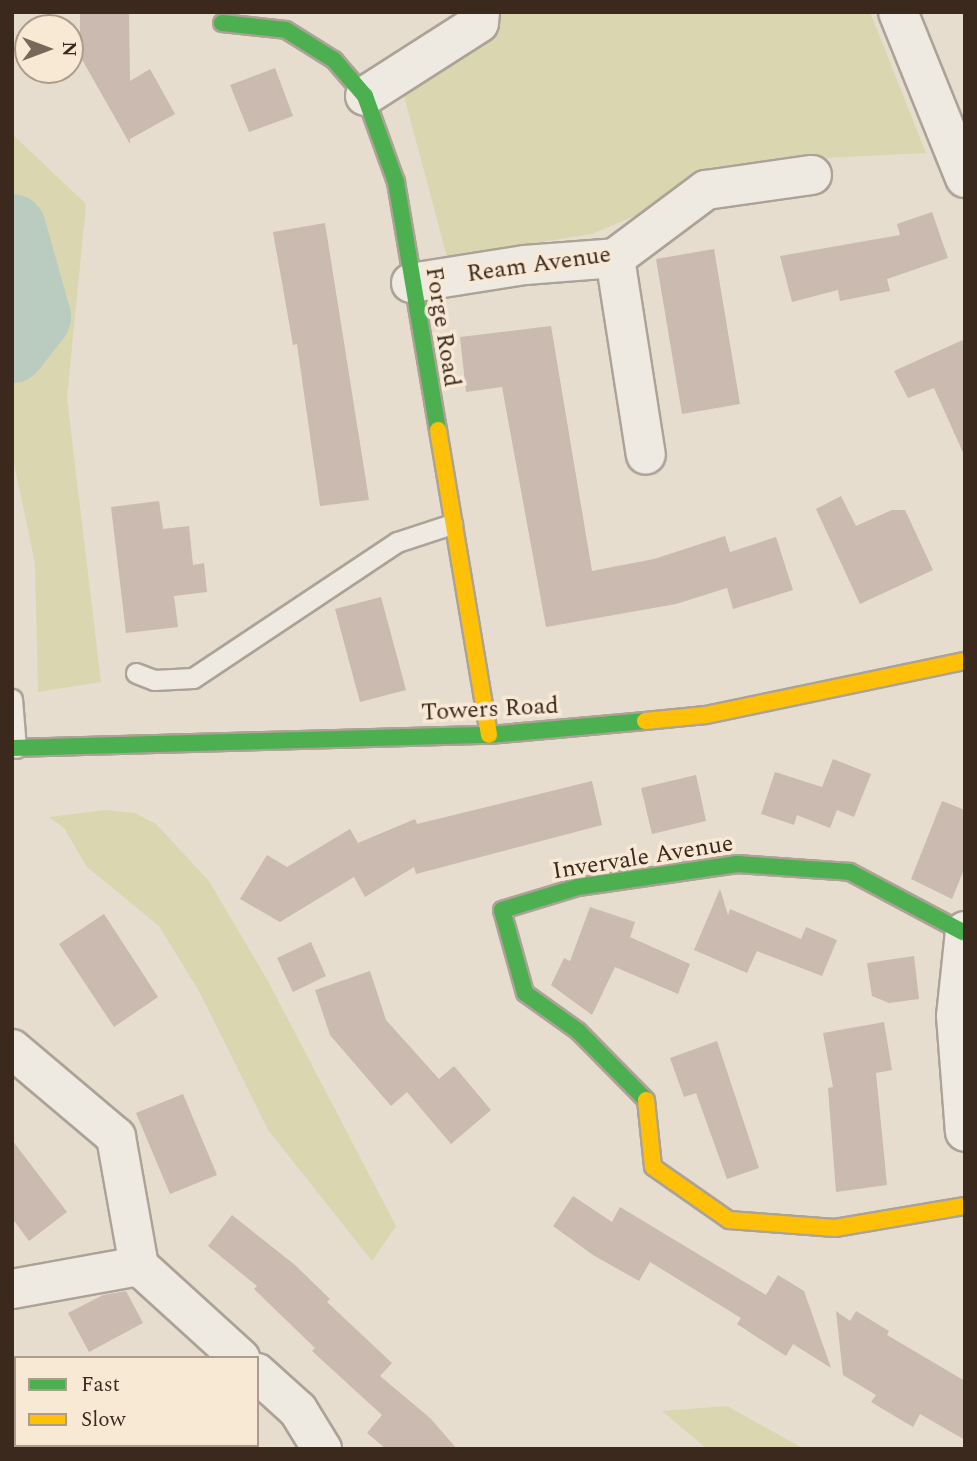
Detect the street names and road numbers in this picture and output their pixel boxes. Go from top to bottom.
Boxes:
street label: Ream Avenue [465,241,613,289]
street label: Forge Road [418,265,466,389]
street label: Towers Road [421,692,559,728]
street label: Invervale Avenue [550,829,736,887]

